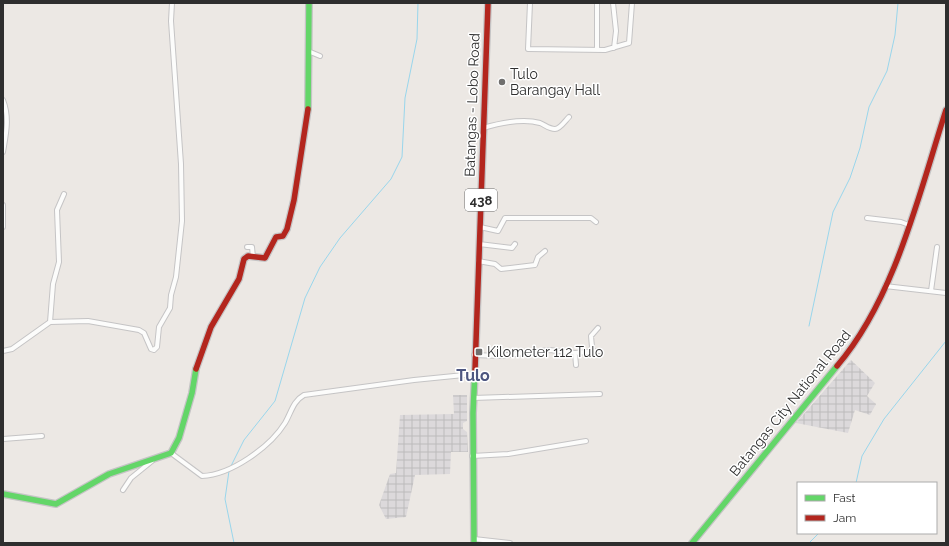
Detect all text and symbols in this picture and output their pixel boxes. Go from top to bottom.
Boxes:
street label: Batangas - Lobo Road [461,33,483,177]
place label: Tulo Barangay Hall [510,66,600,98]
marker: Tulo Barangay Hall [497,77,507,87]
road number: 438 [465,189,497,211]
street label: Batangas City National Road [726,327,854,479]
place label: Kilometer 112 Tulo [487,344,603,360]
marker: Kilometer 112 Tulo [474,347,484,357]
district label: Tulo [456,366,490,385]
legend [797,482,937,534]
text: Fast [833,491,856,505]
text: Jam [833,511,856,525]

